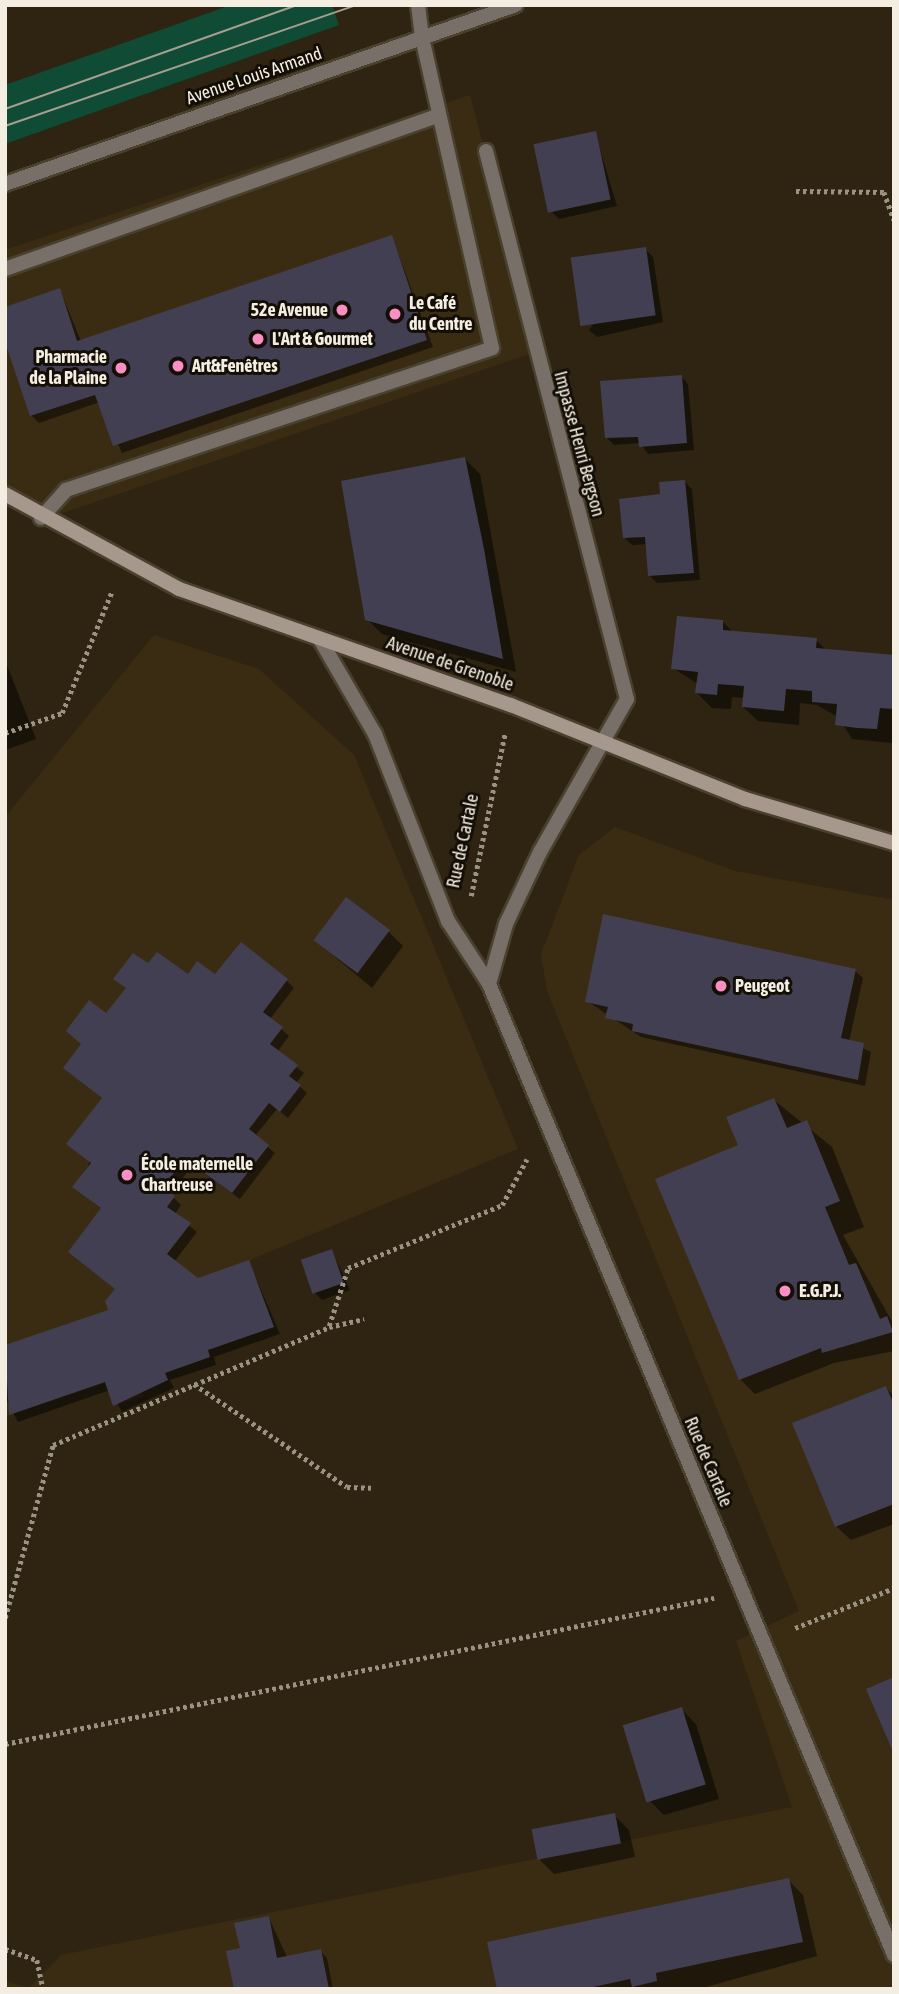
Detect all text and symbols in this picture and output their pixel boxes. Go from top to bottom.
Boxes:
street label: Avenue Louis Armand [183,43,325,109]
place label: Le Café du Centre [409,293,472,336]
place label: 52e Avenue [251,299,328,321]
marker: 52e Avenue [334,302,350,318]
marker: Le Café du Centre [387,306,403,322]
place label: L'Art & Gourmet [272,328,373,350]
marker: L'Art & Gourmet [250,331,266,347]
place label: Pharmacie de la Plaine [29,347,107,390]
place label: Art&Fenêtres [192,355,277,377]
marker: Art&Fenêtres [170,358,186,374]
marker: Pharmacie de la Plaine [113,360,129,376]
street label: Impasse Henri Bergson [549,369,609,519]
street label: Avenue de Grenoble [384,632,516,696]
street label: Rue de Cartale [443,792,483,890]
place label: Peugeot [735,975,790,997]
marker: Peugeot [713,978,729,994]
place label: École maternelle Chartreuse [141,1154,253,1196]
marker: École maternelle Chartreuse [119,1167,135,1183]
place label: E.G.P.J. [799,1280,841,1302]
marker: E.G.P.J. [777,1283,793,1299]
street label: Rue de Cartale [679,1414,737,1510]

